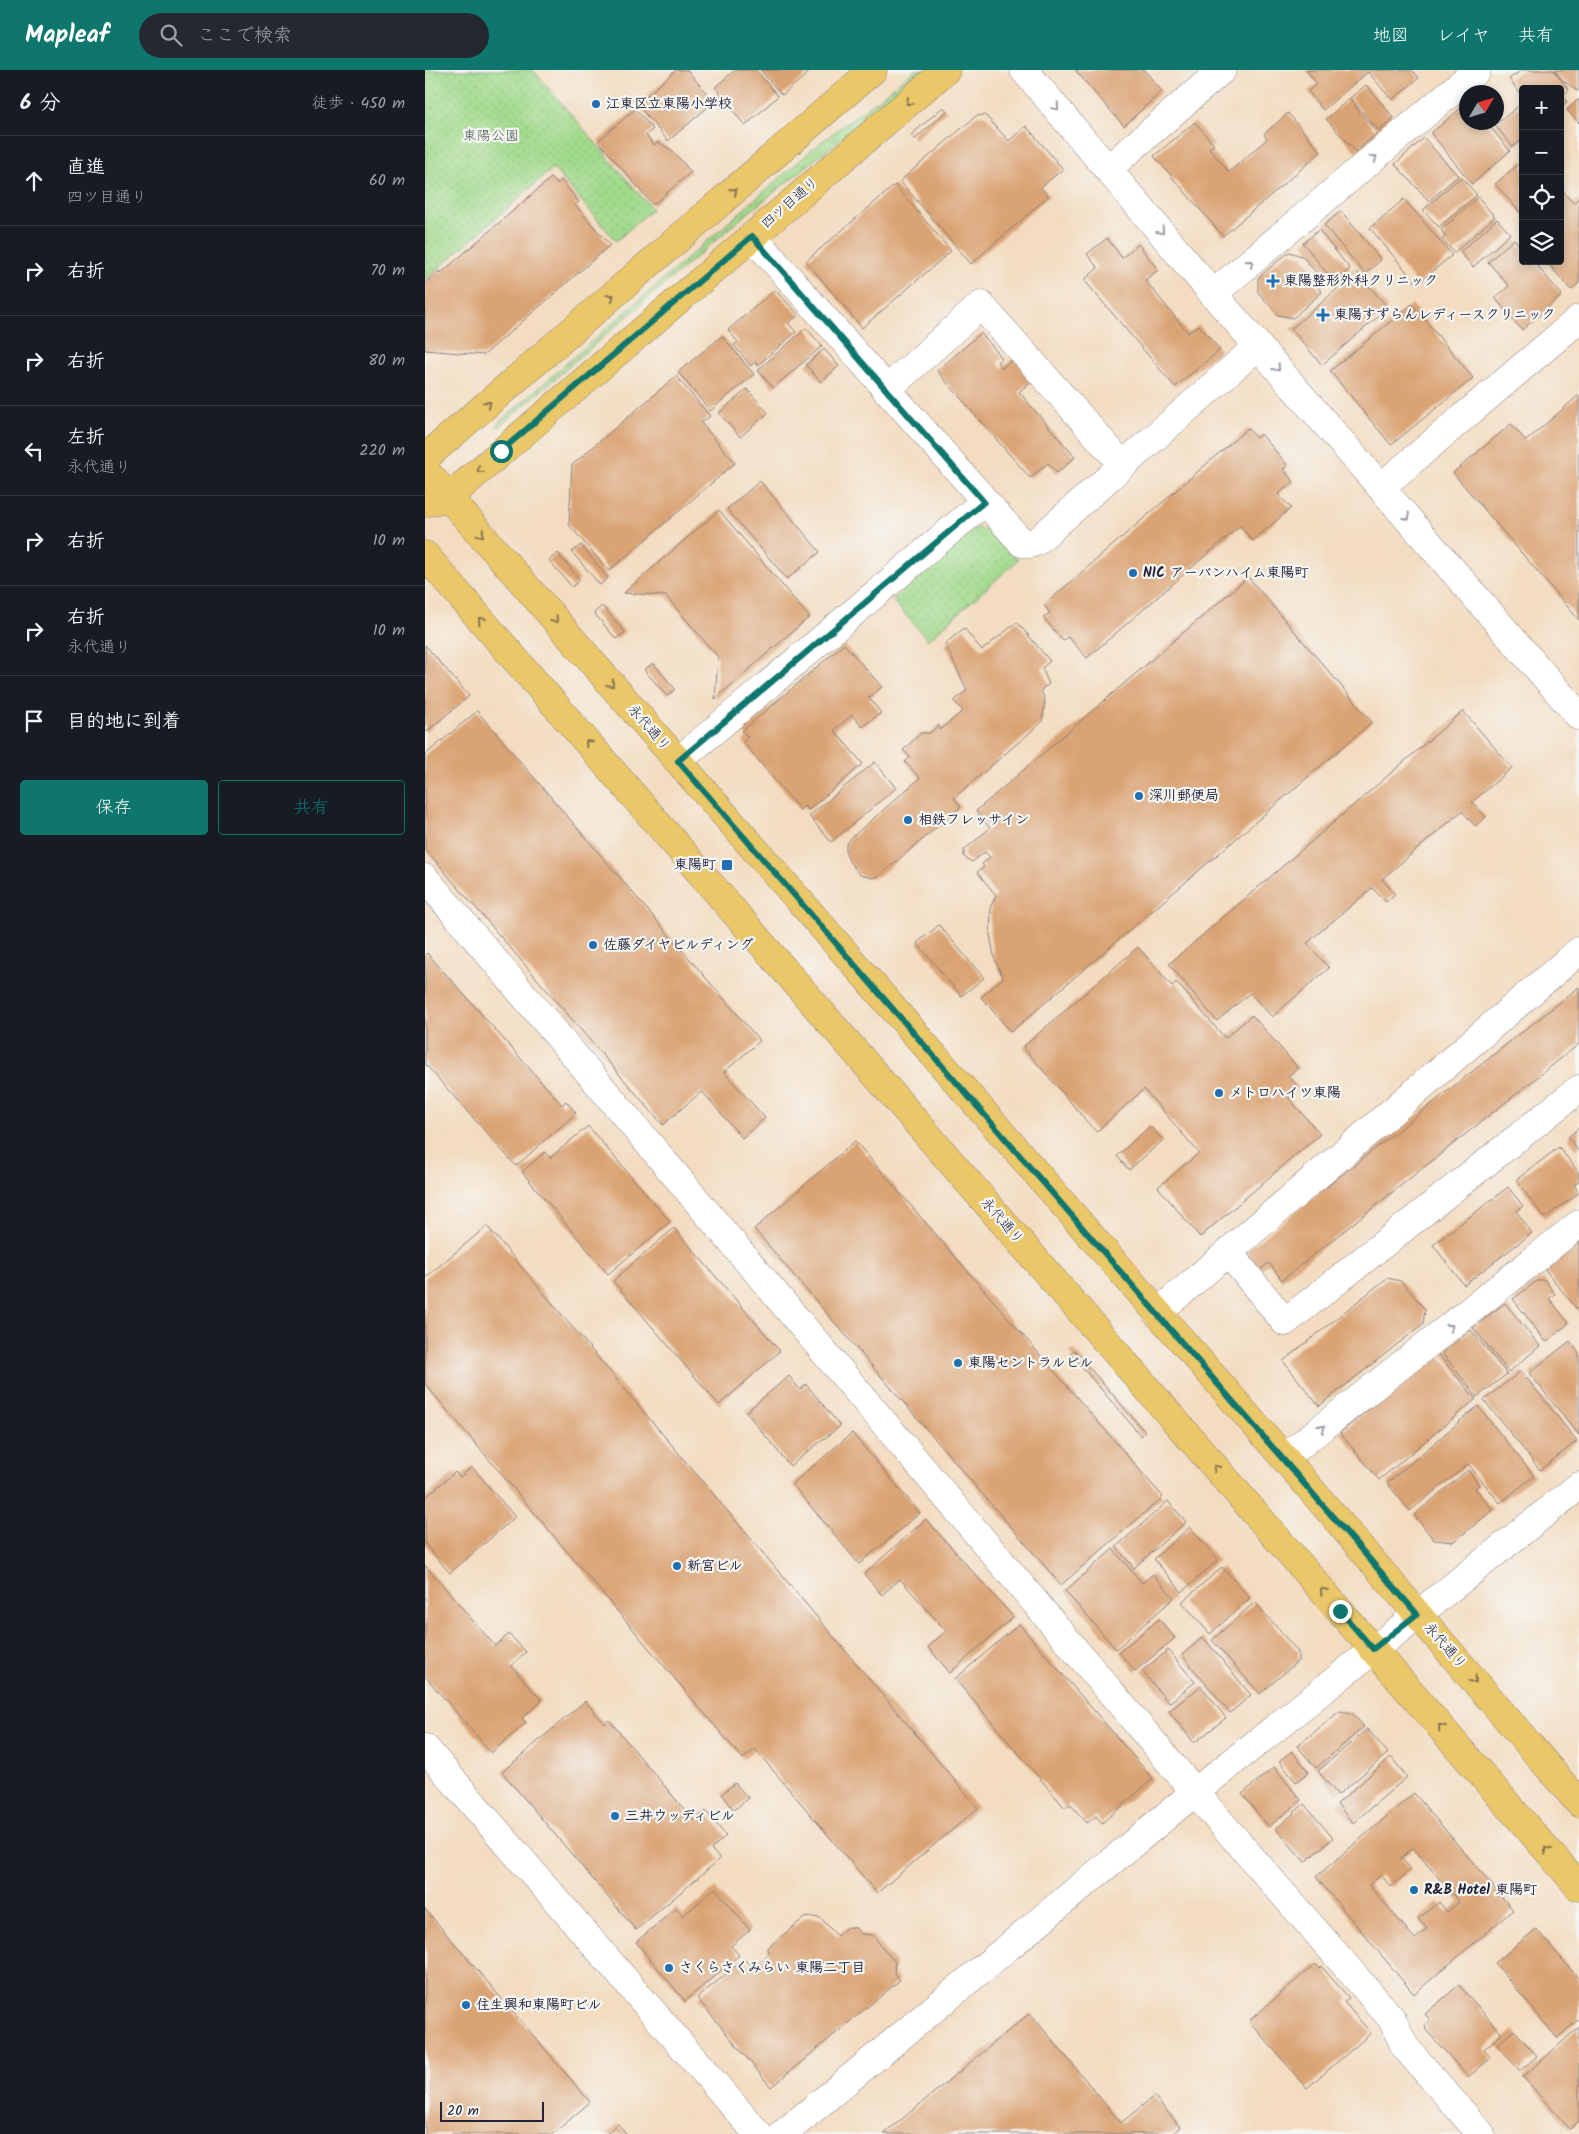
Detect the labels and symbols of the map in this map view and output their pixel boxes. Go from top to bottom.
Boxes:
north arrow [1459,85,1504,130]
place label: 江東区立東陽小学校 [606,93,732,115]
one-way arrow [905,96,914,105]
marker: 江東区立東陽小学校 [590,98,602,110]
one-way arrow [1050,101,1059,110]
park label: 東陽公園 [463,125,519,147]
one-way arrow [1368,155,1377,163]
street label: 四ツ目通り [756,172,824,234]
one-way arrow [728,187,737,196]
one-way arrow [1155,225,1163,234]
one-way arrow [1245,260,1254,269]
place label: 東陽整形外科クリニック [1284,270,1438,292]
marker: 東陽整形外科クリニック [1266,274,1280,288]
one-way arrow [606,294,615,303]
place label: 東陽すずらんレディースクリニック [1334,304,1555,326]
marker: 東陽すずらんレディースクリニック [1316,308,1330,322]
one-way arrow [1271,363,1280,372]
one-way arrow [483,401,492,410]
route start [490,440,513,463]
one-way arrow [477,464,486,473]
one-way arrow [1401,512,1410,521]
one-way arrow [475,529,484,538]
place label: NIC アーバンハイム東陽町 [1143,562,1309,584]
marker: NIC アーバンハイム東陽町 [1127,567,1139,579]
one-way arrow [549,615,558,624]
one-way arrow [478,617,487,626]
one-way arrow [605,679,614,688]
street label: 永代通り [622,700,676,756]
one-way arrow [584,739,593,748]
place label: 深川郵便局 [1149,785,1219,807]
marker: 深川郵便局 [1133,790,1145,802]
place label: 相鉄フレッサイン [918,809,1029,831]
marker: 相鉄フレッサイン [902,814,914,826]
place label: 東陽町 [674,854,716,876]
marker: 東陽町 [720,858,734,872]
place label: 佐藤ダイヤビルディング [603,934,754,956]
marker: 佐藤ダイヤビルディング [587,939,599,951]
place label: メトロハイツ東陽 [1229,1082,1341,1104]
marker: メトロハイツ東陽 [1213,1087,1225,1099]
street label: 永代通り [975,1193,1029,1249]
one-way arrow [1444,1324,1453,1333]
place label: 東陽セントラルビル [968,1352,1093,1374]
marker: 東陽セントラルビル [952,1357,964,1369]
one-way arrow [1316,1426,1325,1434]
one-way arrow [1213,1465,1222,1474]
place label: 新宮ビル [687,1555,743,1577]
marker: 新宮ビル [671,1560,683,1572]
one-way arrow [1320,1588,1328,1597]
route end [1329,1600,1352,1623]
street label: 永代通り [1418,1618,1472,1674]
one-way arrow [1468,1674,1477,1683]
one-way arrow [1438,1724,1446,1733]
place label: 三井ウッディビル [625,1805,735,1827]
marker: 三井ウッディビル [609,1810,621,1822]
one-way arrow [1544,1846,1553,1855]
place label: R&B Hotel 東陽町 [1424,1879,1537,1901]
marker: R&B Hotel 東陽町 [1408,1884,1420,1896]
place label: さくらさくみらい 東陽二丁目 [679,1957,865,1979]
marker: さくらさくみらい 東陽二丁目 [663,1962,675,1974]
place label: 住生興和東陽町ビル [476,1994,602,2016]
marker: 住生興和東陽町ビル [460,1999,472,2011]
scale bar [440,2099,544,2122]

